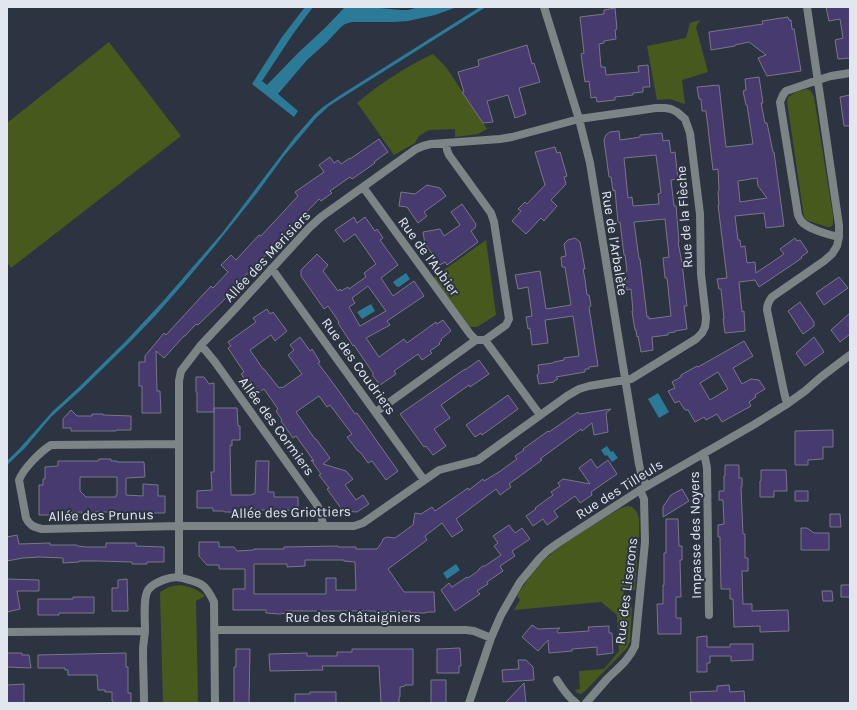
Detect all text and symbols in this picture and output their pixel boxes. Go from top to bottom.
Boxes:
street label: Rue de la Flèche [672,165,697,269]
street label: Rue de l’Arbalète [598,189,631,297]
street label: Allée des Merisiers [221,207,314,306]
street label: Rue de l'Aubier [394,214,463,300]
street label: Rue des Coudriers [318,315,399,418]
street label: Allée des Cormiers [235,374,318,479]
street label: Rue des Tilleuls [572,456,666,523]
street label: Impasse des Noyers [686,471,705,599]
street label: Allée des Griottiers [231,503,351,522]
street label: Allée des Prunus [48,506,154,525]
street label: Rue des Liserons [612,537,641,645]
street label: Rue des Châtaigniers [285,609,421,626]

